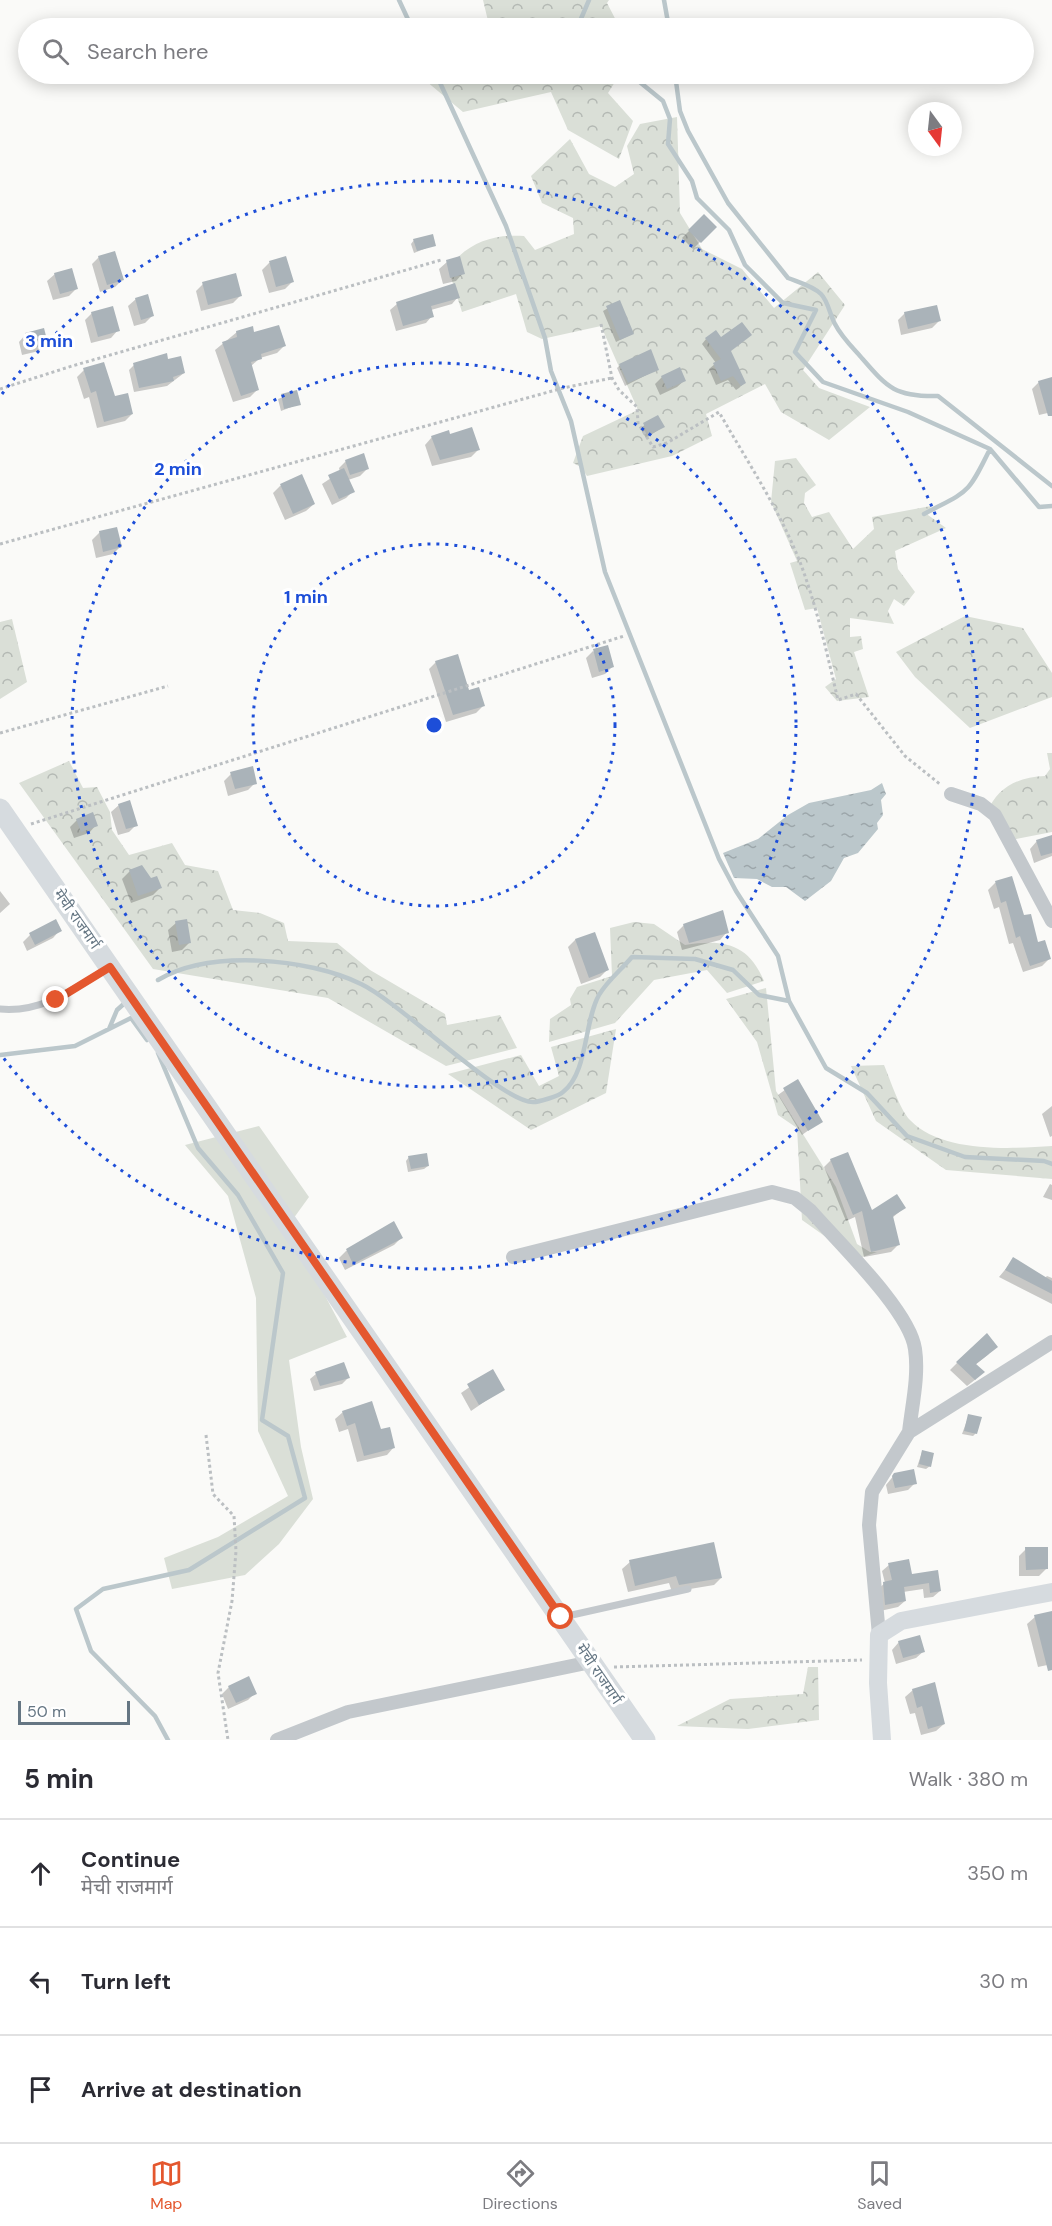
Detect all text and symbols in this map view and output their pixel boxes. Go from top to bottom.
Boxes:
search box [18,18,1034,84]
icon: search [39,35,72,68]
text: Search here [87,37,208,66]
north arrow [908,102,962,156]
text: 3 min [25,329,73,353]
text: 2 min [154,457,202,481]
text: 1 min [284,585,328,609]
centre of rings [424,715,444,735]
street label: मेची राजमार्ग [49,885,105,954]
route end [42,986,68,1012]
route start [547,1603,573,1629]
street label: मेची राजमार्ग [571,1640,627,1709]
scale bar [18,1698,130,1726]
text: 50 m [27,1701,66,1722]
text: 5 min [24,1762,94,1796]
text: Walk · 380 m [909,1766,1028,1792]
text: Continue [81,1845,180,1874]
icon: ahead [24,1857,57,1890]
text: 350 m [967,1860,1028,1886]
text: मेची राजमार्ग [81,1874,173,1900]
icon: left [24,1965,57,1998]
text: Turn left [81,1967,171,1996]
text: 30 m [979,1968,1028,1994]
icon: arrive [24,2073,57,2106]
text: Arrive at destination [81,2075,302,2104]
tab: Map [150,2157,183,2214]
tab: Directions [482,2157,558,2214]
tab: Saved [857,2157,902,2214]

